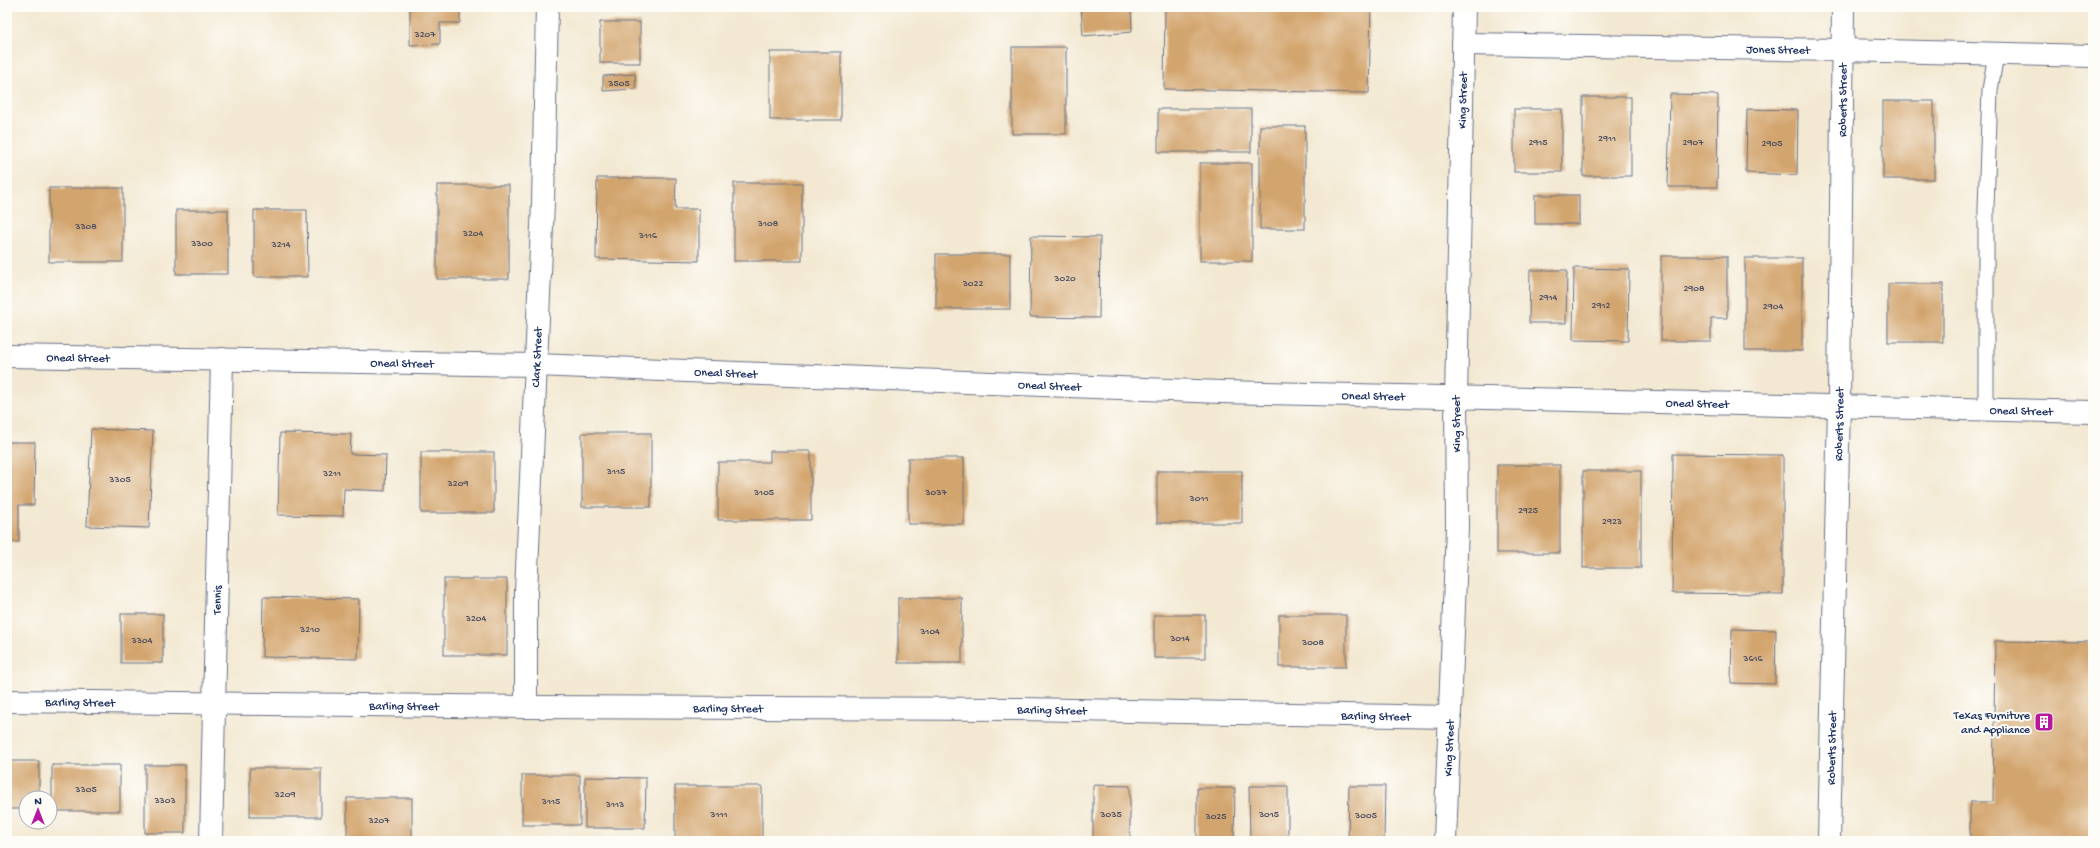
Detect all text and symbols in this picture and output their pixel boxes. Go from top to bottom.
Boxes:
house number: 3207 [414,29,436,41]
street label: Jones Street [1746,43,1811,59]
street label: Roberts Street [1837,62,1851,137]
street label: King Street [1457,71,1472,129]
house number: 3505 [607,78,630,90]
house number: 2911 [1598,133,1616,145]
house number: 2915 [1528,137,1548,149]
house number: 2907 [1683,137,1704,149]
house number: 2905 [1762,138,1782,150]
house number: 3108 [757,218,779,230]
house number: 3308 [74,221,97,233]
house number: 3204 [462,228,484,240]
house number: 3116 [638,230,658,242]
house number: 3300 [190,238,213,250]
house number: 3214 [271,239,291,251]
house number: 3020 [1053,273,1076,285]
house number: 3022 [962,278,983,290]
house number: 2908 [1683,283,1705,295]
house number: 2914 [1539,292,1558,304]
house number: 2912 [1592,300,1611,312]
house number: 2904 [1763,301,1783,313]
street label: Clark Street [530,326,547,388]
street label: Oneal Street [46,352,111,367]
street label: Oneal Street [370,357,435,372]
street label: Oneal Street [694,366,759,383]
street label: Oneal Street [1018,379,1082,396]
street label: Roberts Street [1833,386,1848,461]
street label: Oneal Street [1341,390,1406,405]
street label: King Street [1451,395,1465,452]
street label: Oneal Street [1665,397,1730,413]
street label: Oneal Street [1989,405,2054,420]
house number: 3115 [606,466,625,478]
house number: 3211 [322,468,341,480]
house number: 3305 [108,474,131,486]
house number: 3209 [447,478,468,490]
house number: 3105 [753,487,774,499]
house number: 3037 [924,487,947,499]
house number: 3011 [1189,493,1208,505]
house number: 2925 [1518,505,1538,517]
house number: 2923 [1602,516,1622,528]
street label: Tennis [211,585,226,616]
house number: 3204 [465,613,487,625]
house number: 3210 [299,624,320,636]
house number: 3104 [919,626,940,638]
house number: 3014 [1169,633,1190,645]
house number: 3304 [131,635,153,647]
house number: 3008 [1301,637,1325,649]
house number: 3616 [1742,653,1764,665]
street label: Barling Street [44,696,116,711]
street label: Barling Street [368,700,440,715]
street label: Barling Street [692,703,764,717]
street label: Barling Street [1016,704,1088,719]
street label: Barling Street [1340,710,1412,725]
street label: Roberts Street [1825,710,1841,785]
place label: Texas Furniture and Appliance [1953,710,2031,738]
building icon: Texas Furniture and Appliance [2033,711,2055,733]
street label: King Street [1442,718,1459,777]
house number: 3305 [74,784,97,796]
house number: 3209 [274,789,295,801]
north arrow [18,790,58,830]
house number: 3303 [153,795,176,807]
text: N [34,796,42,808]
house number: 3115 [541,796,560,808]
house number: 3113 [605,799,624,811]
house number: 3111 [709,809,728,821]
house number: 3035 [1099,809,1122,821]
house number: 3015 [1258,809,1279,821]
house number: 3005 [1354,810,1377,822]
house number: 3025 [1204,811,1227,823]
house number: 3207 [368,815,390,827]

